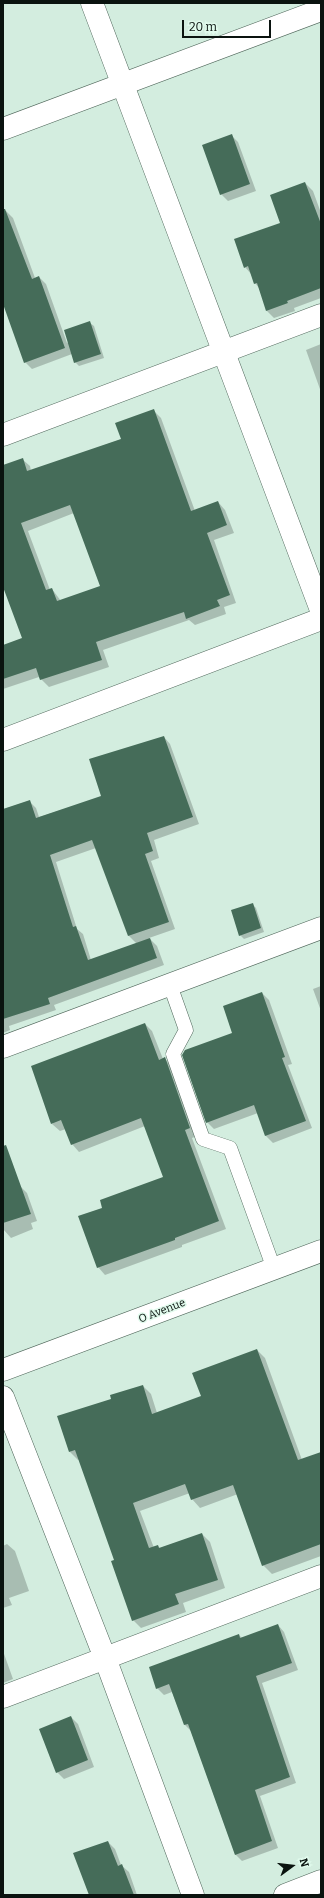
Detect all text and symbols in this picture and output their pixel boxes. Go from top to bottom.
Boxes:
scale bar [184,12,273,38]
text: 20 m [189,20,217,34]
street label: O Avenue [137,1296,187,1326]
north arrow [272,1846,312,1886]
text: N [297,1857,311,1869]

